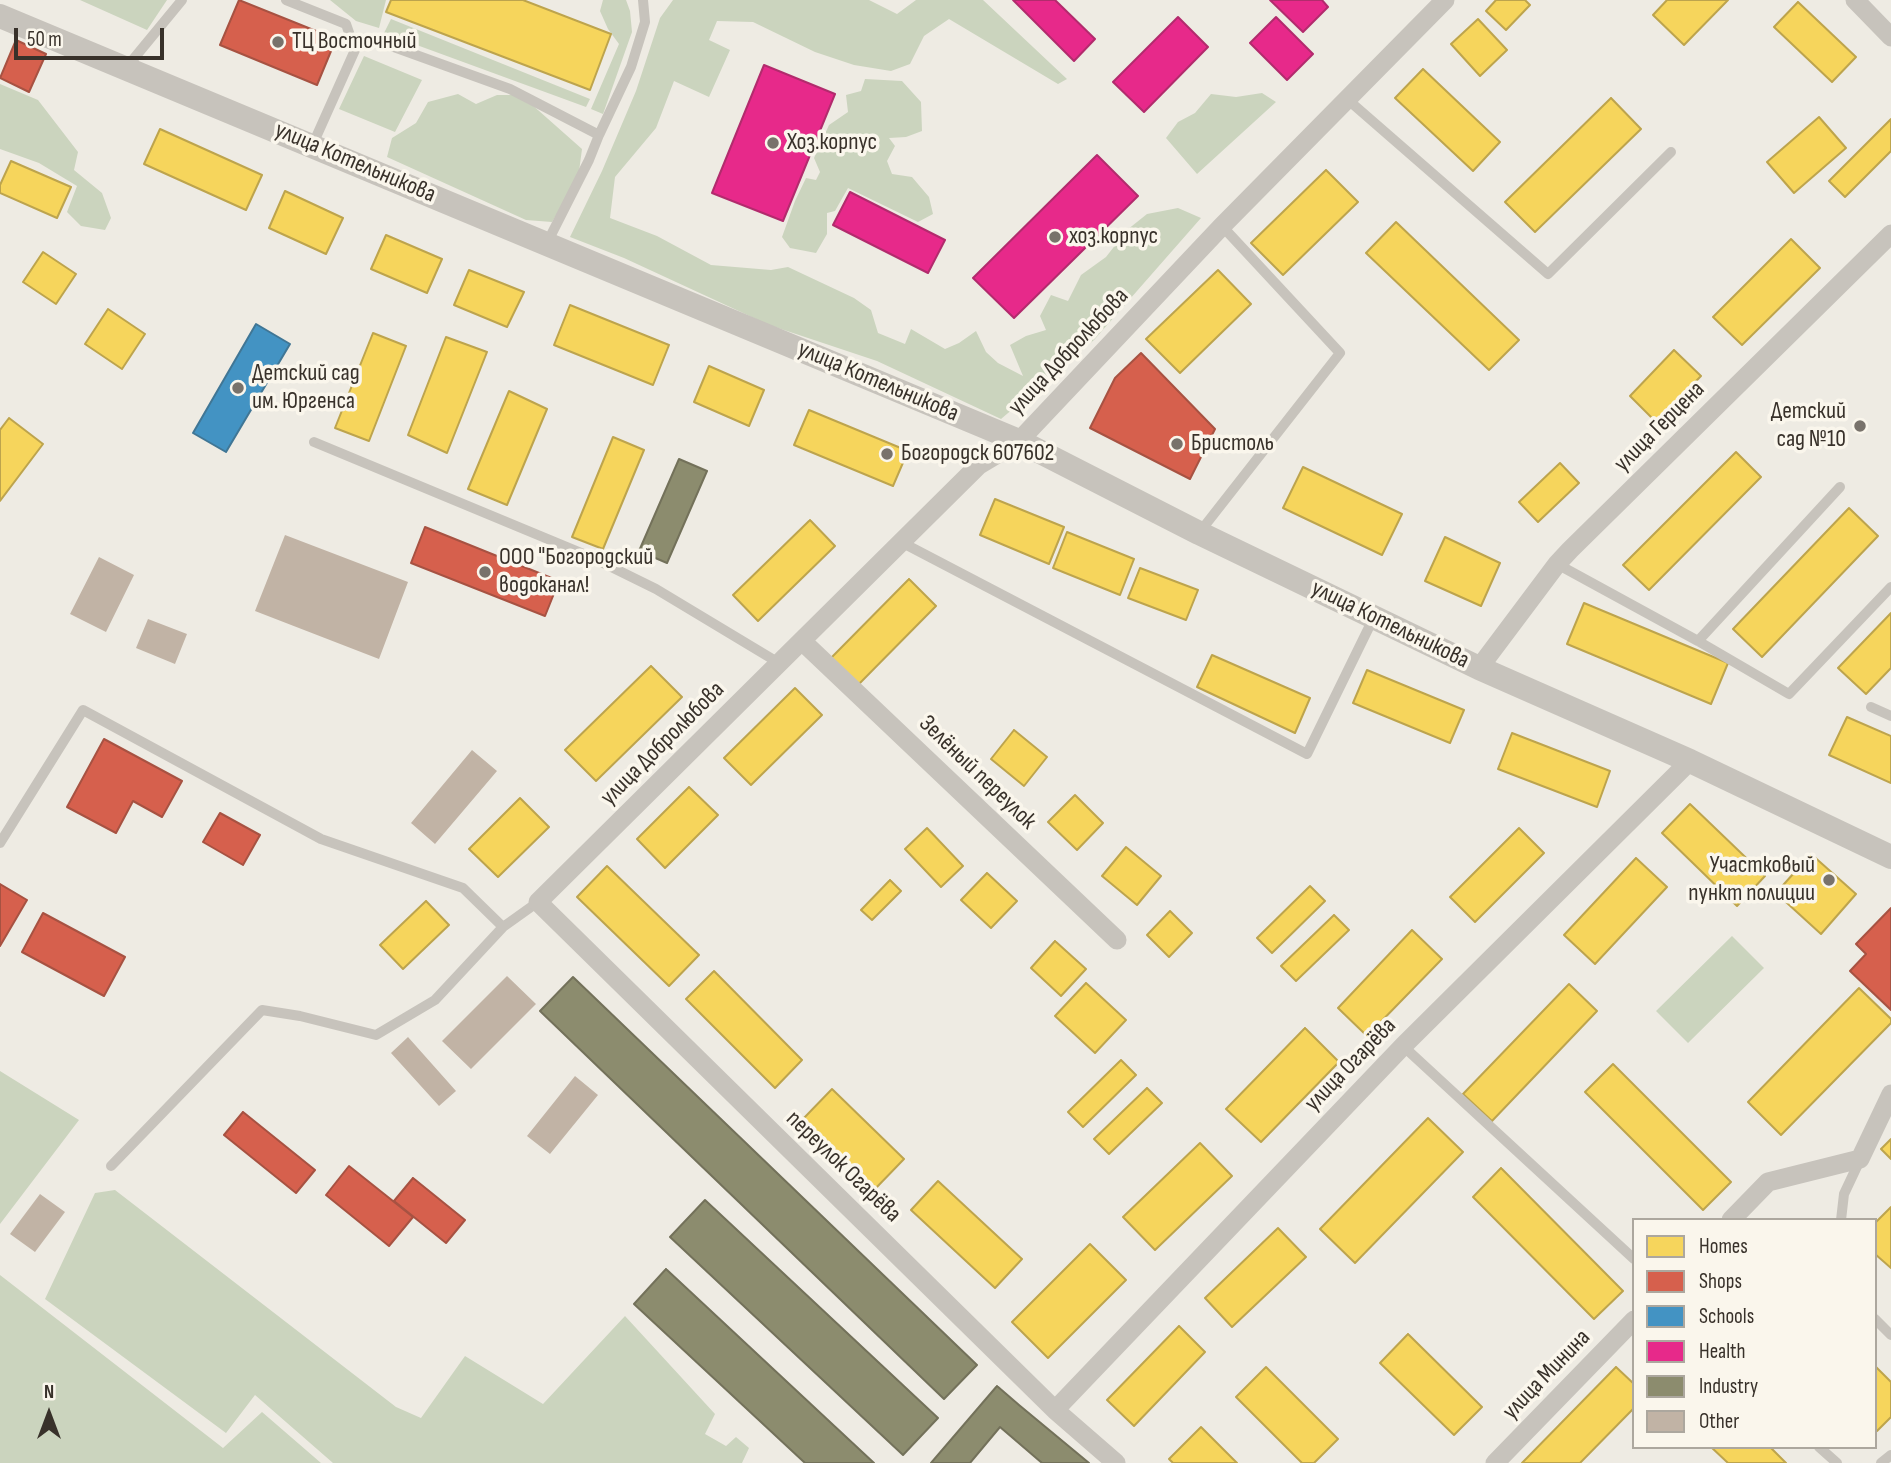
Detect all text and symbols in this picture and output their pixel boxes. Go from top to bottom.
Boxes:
scale bar [18,14,168,58]
text: 50 m [27,27,62,52]
place label: ТЦ Восточный [292,28,416,56]
marker: ТЦ Восточный [270,34,286,50]
street label: улица Котельникова [270,116,440,210]
place label: Хоз.корпус [787,129,877,157]
marker: Хоз.корпус [765,135,781,151]
place label: хоз.корпус [1069,223,1158,251]
marker: хоз.корпус [1047,229,1063,245]
street label: улица Добролюбова [1003,283,1135,421]
street label: улица Котельникова [793,335,963,429]
place label: Детский сад им. Юргенса [252,360,360,416]
street label: улица Герцена [1609,376,1711,478]
marker: Детский сад им. Юргенса [230,380,246,396]
place label: Детский сад №10 [1771,398,1846,454]
marker: Детский сад №10 [1852,418,1868,434]
place label: Бристоль [1191,430,1274,458]
marker: Бристоль [1169,436,1185,452]
place label: Богородск 607602 [901,440,1054,468]
marker: Богородск 607602 [879,446,895,462]
place label: ООО "Богородский водоканал! [499,544,653,600]
marker: ООО "Богородский водоканал! [477,564,493,580]
street label: улица Котельникова [1306,574,1474,676]
street label: улица Добролюбова [595,676,731,812]
street label: Зелёный переулок [912,710,1042,836]
place label: Участковый пункт полиции [1688,852,1815,908]
marker: Участковый пункт полиции [1821,872,1837,888]
street label: улица Огарёва [1299,1012,1403,1118]
street label: переулок Огарёва [780,1105,906,1229]
legend [1632,1218,1877,1449]
text: Homes [1699,1234,1748,1259]
text: Shops [1699,1269,1742,1294]
text: Schools [1699,1304,1754,1329]
street label: улица Минина [1497,1324,1597,1426]
text: Health [1699,1339,1746,1364]
text: Industry [1699,1374,1758,1399]
north arrow [14,1379,84,1449]
text: N [44,1381,54,1404]
text: Other [1699,1409,1739,1434]

